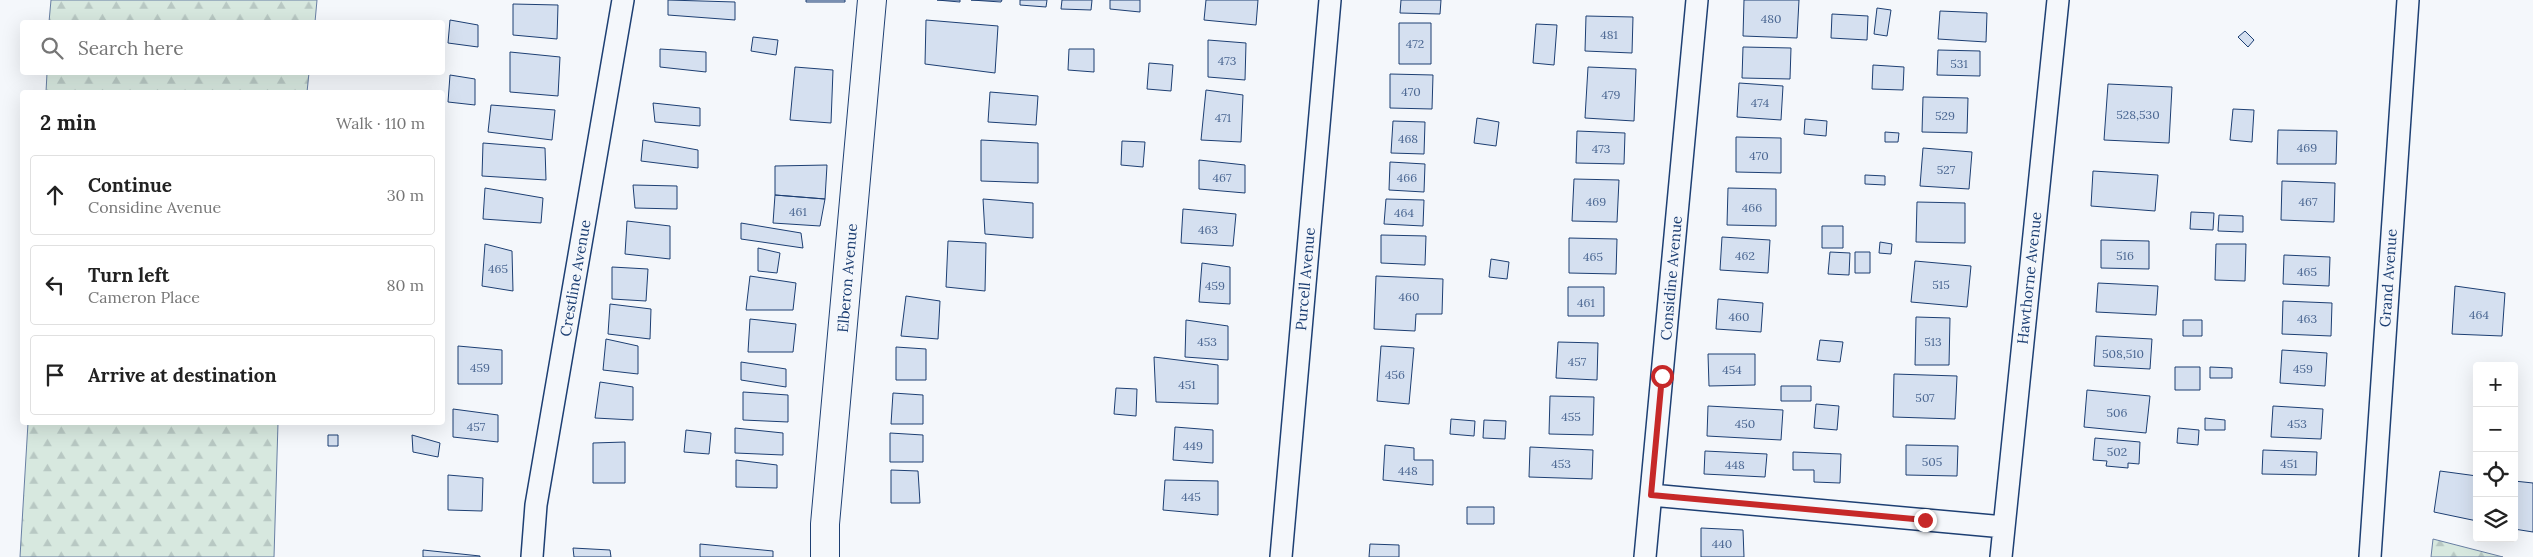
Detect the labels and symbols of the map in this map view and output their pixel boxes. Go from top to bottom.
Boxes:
house number: 480 [1761,11,1781,26]
house number: 481 [1600,27,1618,42]
house number: 472 [1406,36,1424,51]
house number: 473 [1218,53,1237,68]
house number: 531 [1950,56,1968,71]
house number: 470 [1401,84,1421,99]
house number: 479 [1602,87,1621,102]
house number: 474 [1751,95,1770,110]
house number: 528,530 [2116,107,2160,122]
house number: 529 [1935,108,1955,123]
house number: 471 [1215,110,1231,125]
house number: 468 [1398,131,1418,146]
house number: 469 [2297,140,2317,155]
house number: 473 [1592,141,1611,156]
house number: 470 [1749,148,1769,163]
house number: 527 [1937,162,1956,177]
house number: 467 [1213,170,1232,185]
house number: 466 [1397,170,1417,185]
house number: 469 [1586,194,1606,209]
house number: 467 [2299,194,2318,209]
house number: 466 [1742,200,1762,215]
house number: 461 [789,204,807,219]
house number: 464 [1394,205,1414,220]
street label: Hawthorne Avenue [2013,211,2045,345]
street label: Considine Avenue [1656,215,1686,341]
street label: Crestline Avenue [555,218,595,338]
house number: 463 [1198,222,1218,237]
street label: Elberon Avenue [833,223,861,333]
street label: Purcell Avenue [1291,227,1319,331]
street label: Grand Avenue [2375,228,2401,328]
house number: 462 [1735,248,1755,263]
house number: 516 [2116,248,2134,263]
house number: 465 [1583,249,1603,264]
house number: 465 [488,261,508,276]
house number: 465 [2297,264,2317,279]
house number: 515 [1932,277,1950,292]
house number: 459 [1205,278,1225,293]
house number: 460 [1399,289,1419,304]
house number: 461 [1577,295,1595,310]
house number: 464 [2469,307,2489,322]
house number: 460 [1729,309,1749,324]
house number: 463 [2297,311,2317,326]
house number: 453 [1197,334,1217,349]
house number: 513 [1924,334,1942,349]
house number: 508,510 [2102,346,2144,361]
house number: 457 [1568,354,1587,369]
house number: 459 [470,360,490,375]
house number: 459 [2293,361,2313,376]
house number: 454 [1722,362,1742,377]
route start [1651,365,1674,388]
house number: 456 [1385,367,1405,382]
house number: 451 [1178,377,1196,392]
house number: 507 [1915,390,1935,405]
house number: 506 [2107,405,2128,420]
house number: 455 [1561,409,1581,424]
house number: 450 [1735,416,1755,431]
house number: 453 [2287,416,2307,431]
house number: 457 [467,419,486,434]
house number: 449 [1183,438,1203,453]
house number: 502 [2107,444,2127,459]
house number: 505 [1922,454,1942,469]
house number: 453 [1551,456,1571,471]
house number: 451 [2280,456,2298,471]
house number: 448 [1725,457,1745,472]
house number: 448 [1398,463,1418,478]
house number: 445 [1181,489,1201,504]
route end [1914,509,1937,532]
house number: 440 [1712,536,1732,551]

